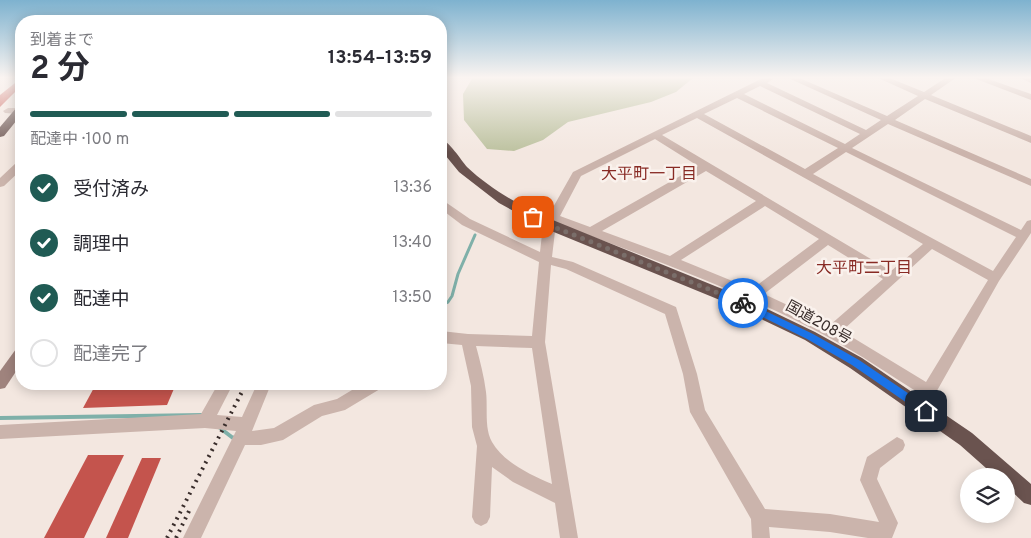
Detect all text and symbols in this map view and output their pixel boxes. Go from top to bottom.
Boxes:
text: 到着まで [30,31,94,51]
text: 13:54–13:59 [328,46,432,70]
text: 2 分 [30,50,90,90]
text: 配達中 · 100 m [30,130,129,150]
district label: 大平町一丁目 [601,165,697,185]
icon: check [30,174,58,202]
text: 受付済み [73,178,149,202]
text: 13:36 [394,178,432,198]
pin [512,196,554,238]
icon: bag [519,203,547,231]
icon: check [30,229,58,257]
text: 調理中 [73,233,130,257]
text: 13:40 [393,233,432,253]
district label: 大平町二丁目 [816,259,912,279]
courier [718,278,768,328]
icon: check [30,284,58,312]
text: 配達中 [73,288,130,312]
text: 13:50 [393,288,432,308]
icon: bike [729,289,757,317]
street label: 国道208号 [782,297,855,349]
text: 配達完了 [73,343,149,367]
pin [905,390,947,432]
icon: home [912,397,940,425]
map controls [960,468,1015,523]
button: layers [960,468,1015,523]

